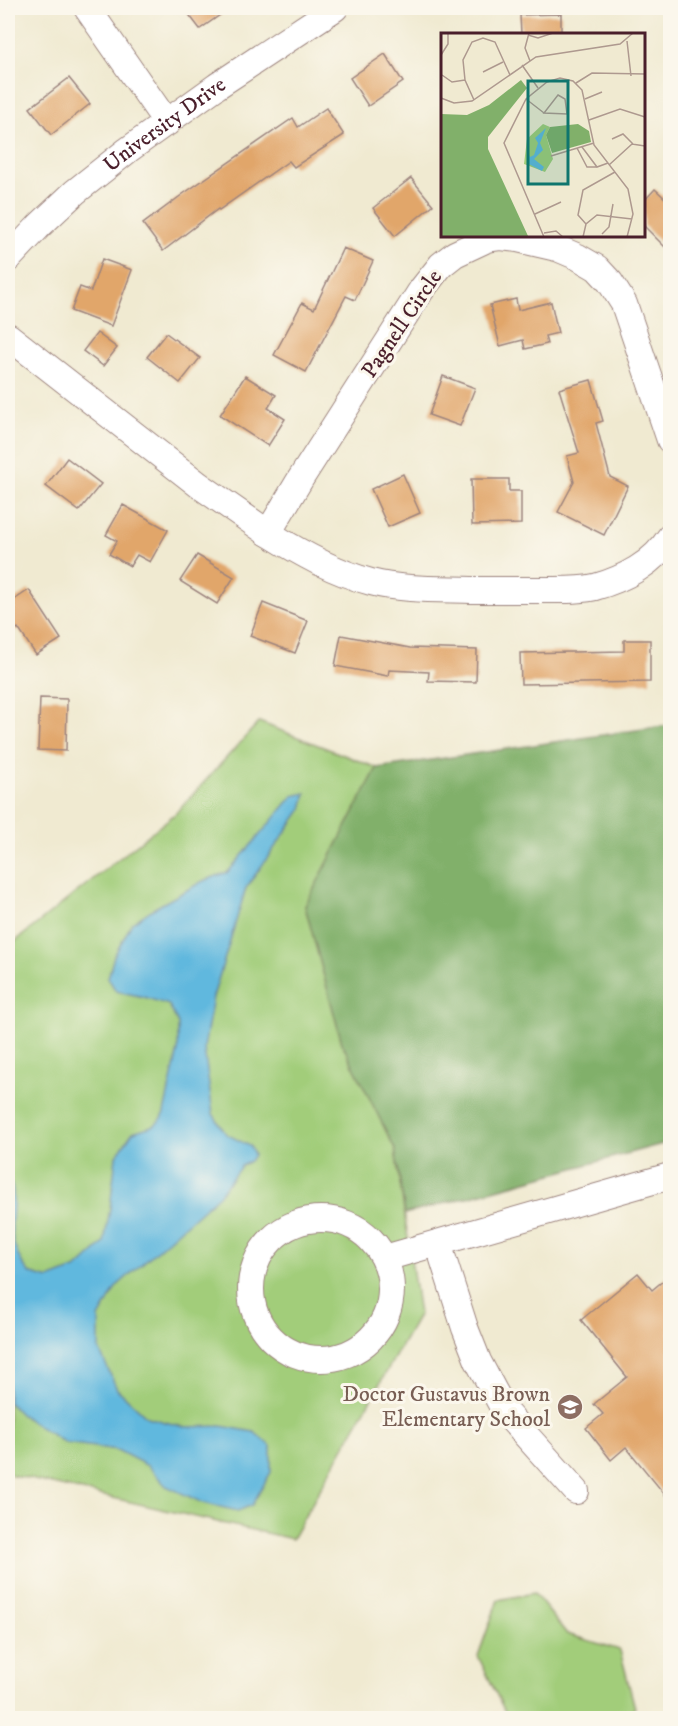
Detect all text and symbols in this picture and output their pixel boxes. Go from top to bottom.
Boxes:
inset map [441,33,645,237]
street label: University Drive [98,71,231,178]
street label: Pagnell Circle [356,265,448,383]
place label: Doctor Gustavus Brown Elementary School [343,1381,550,1433]
school or university icon: Doctor Gustavus Brown Elementary School [555,1392,585,1422]

